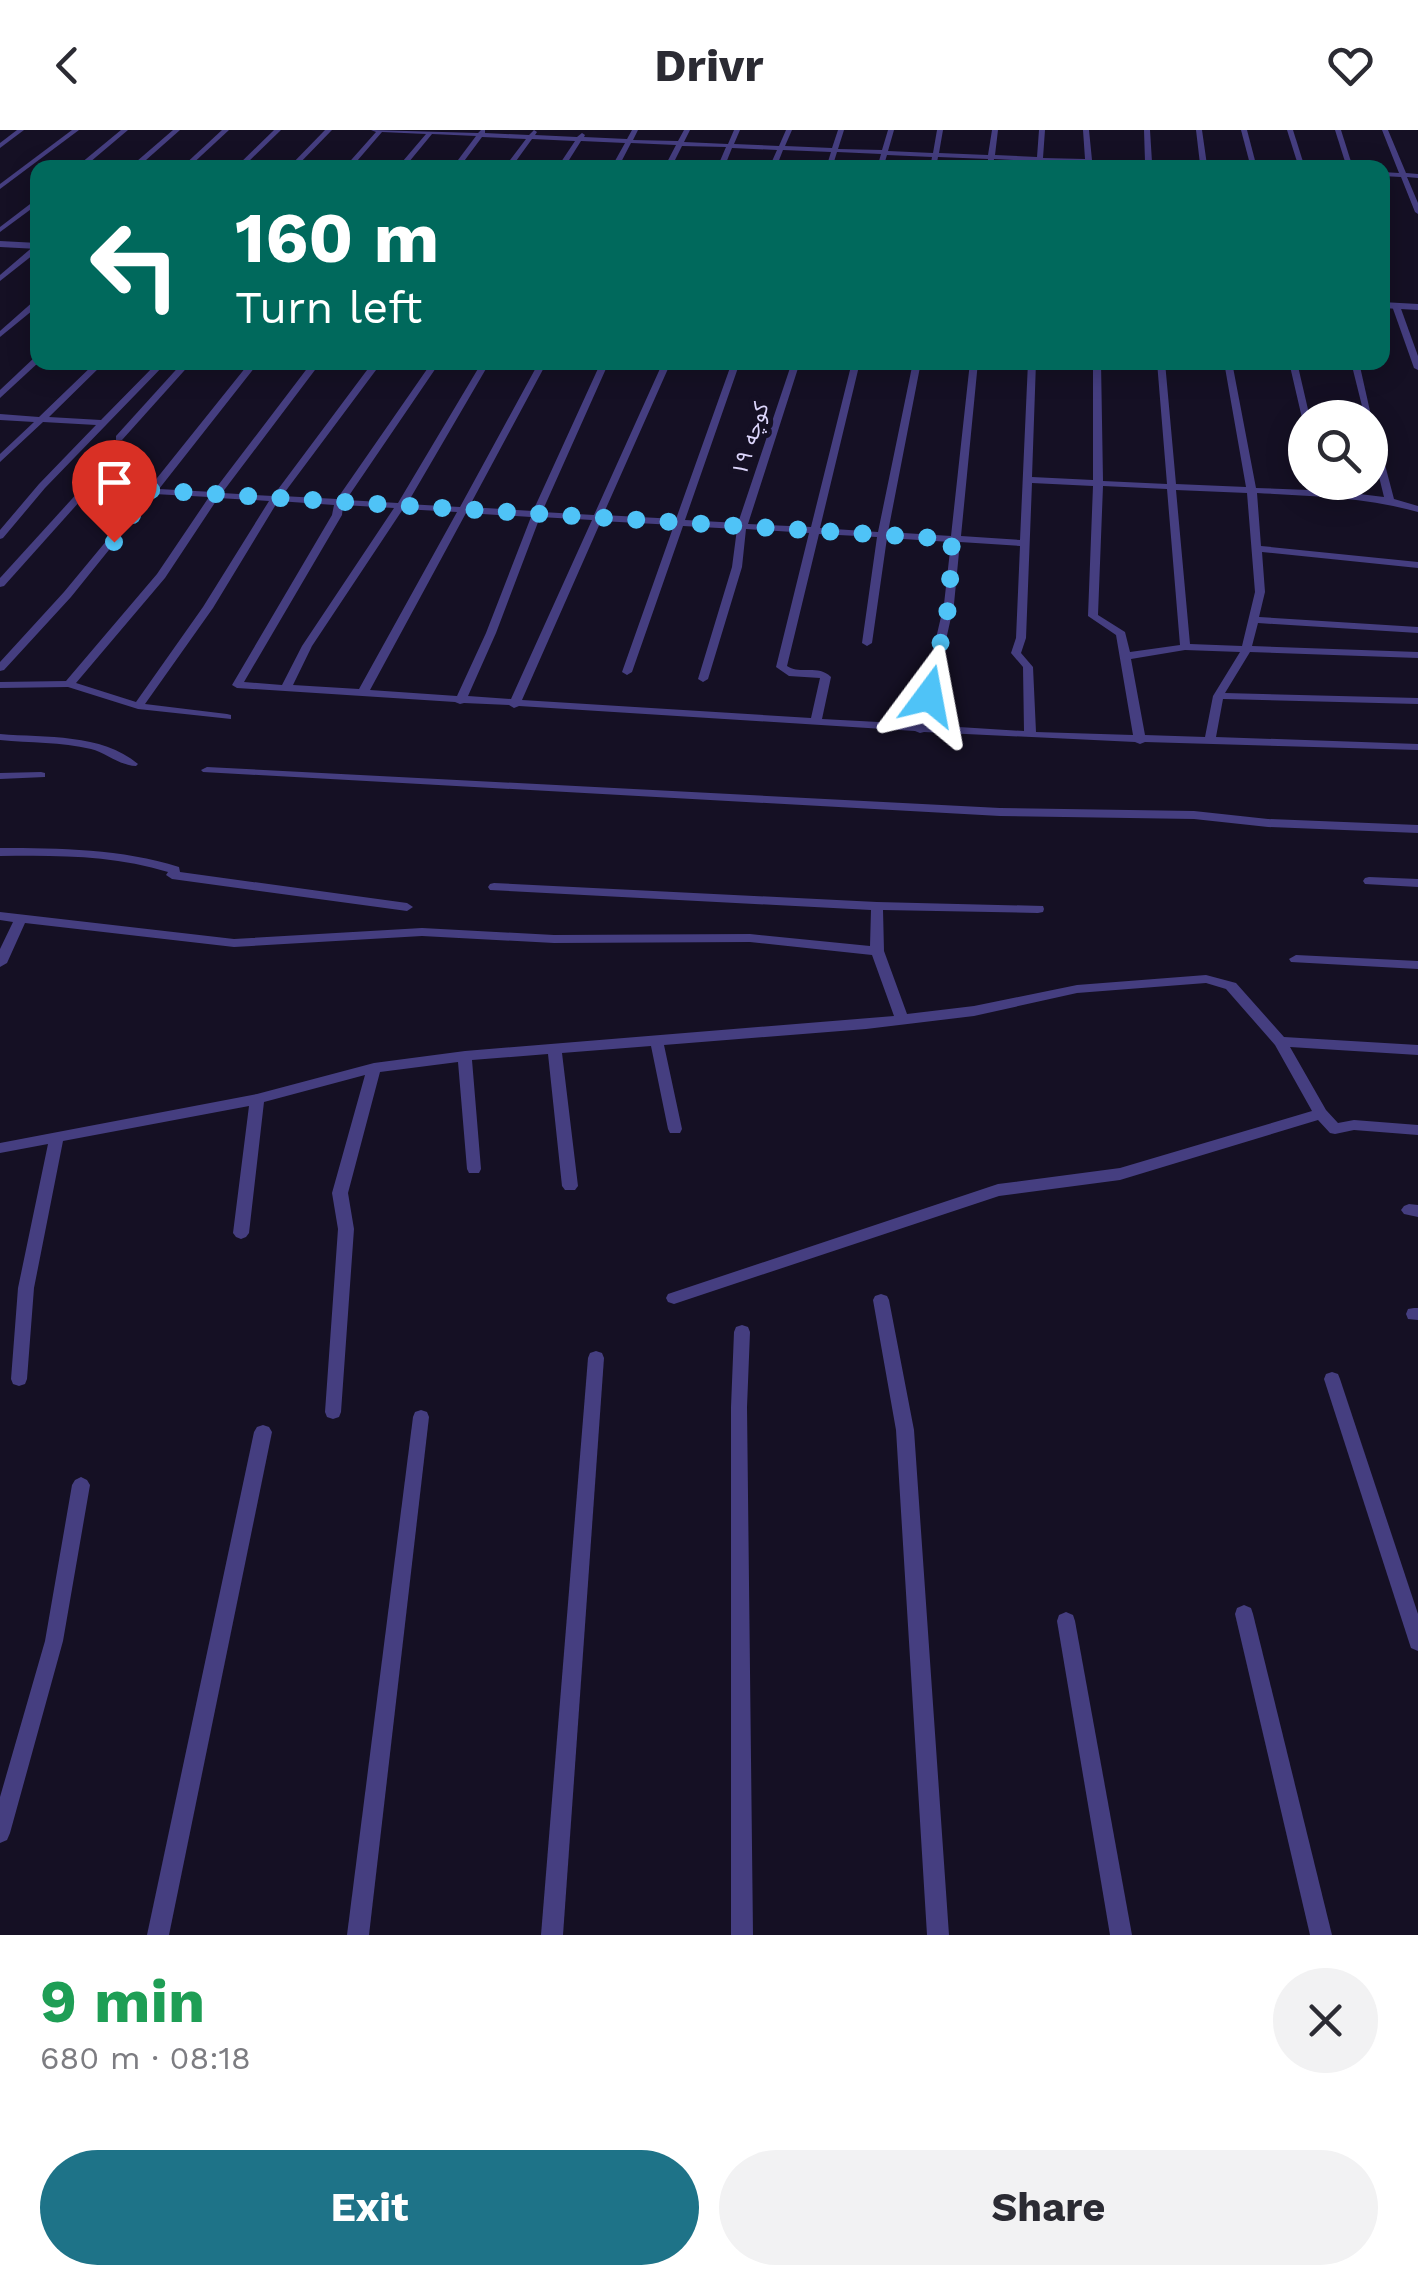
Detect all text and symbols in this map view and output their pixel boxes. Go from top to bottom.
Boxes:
icon: back [40,38,95,93]
icon: heart [1323,38,1378,93]
text: Drivr [654,39,764,92]
text: 160 m [235,197,439,279]
icon: left [70,200,200,330]
text: Turn left [235,281,422,334]
street label: کوچه ۱۹ [726,398,776,480]
map controls [1288,400,1388,500]
button: search [1288,400,1388,500]
pin [72,440,157,543]
icon: arrive [87,455,142,510]
position arrow [877,644,981,748]
text: 9 min [40,1966,205,2037]
button: close [1273,1968,1378,2073]
text: 680 m · 08:18 [40,2039,251,2077]
button: Exit [40,2150,699,2265]
button: Share [719,2150,1378,2265]

